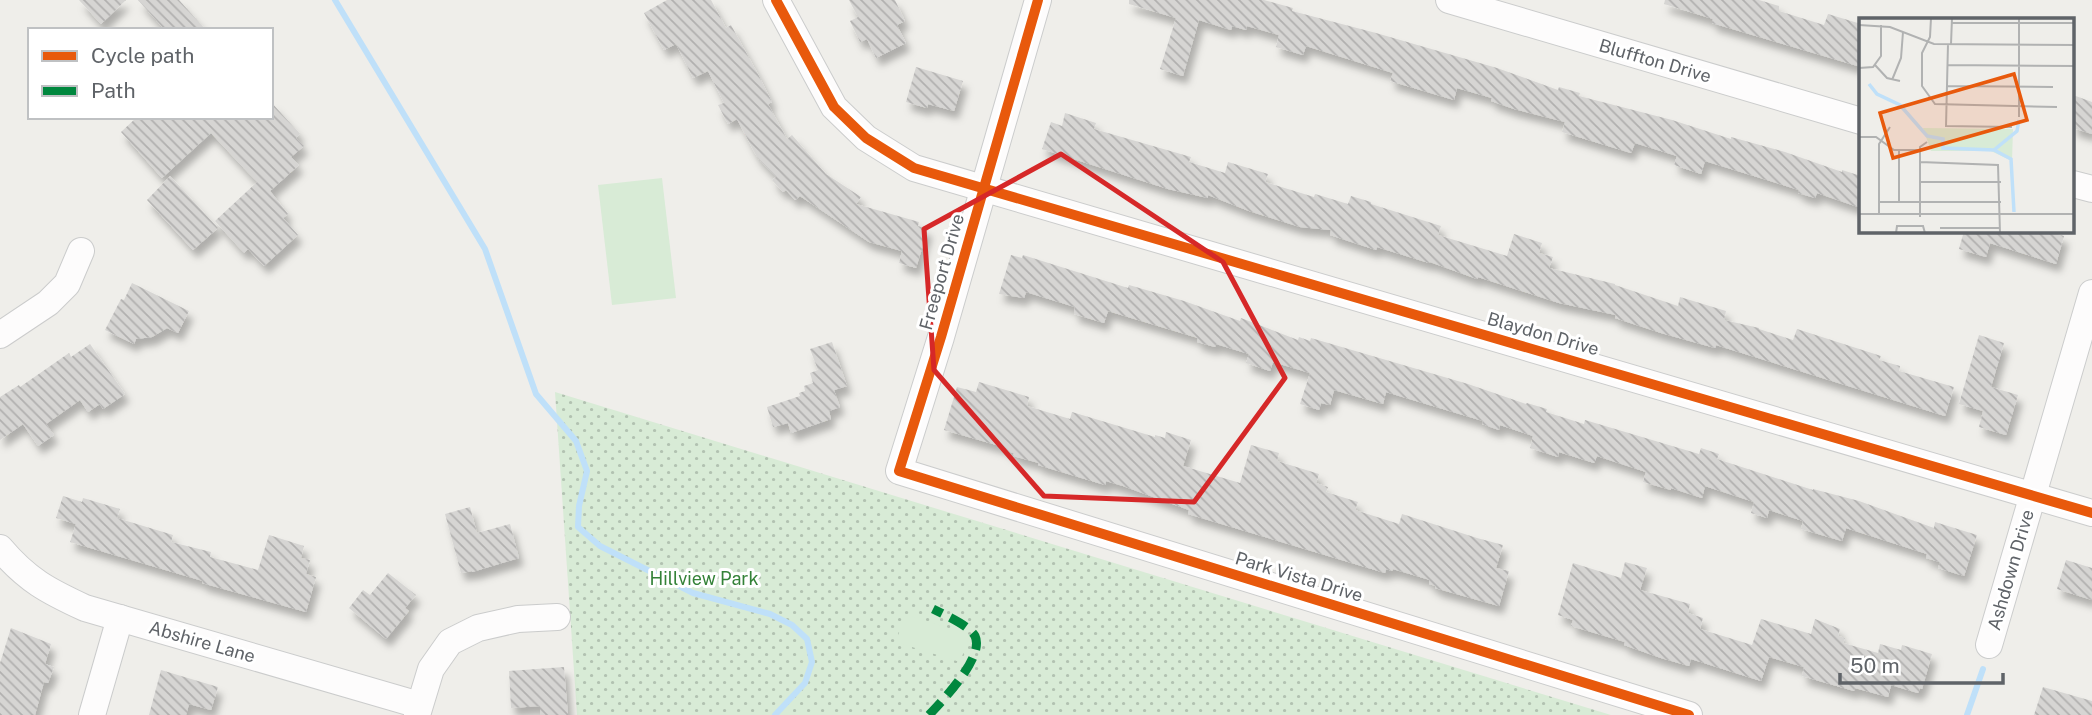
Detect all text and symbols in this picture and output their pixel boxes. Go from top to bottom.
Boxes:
inset map [1859,18,2074,233]
legend [28,28,273,119]
street label: Bluffton Drive [1597,34,1714,87]
text: Cycle path [91,43,194,68]
text: Path [91,78,136,103]
street label: Freeport Drive [915,211,968,332]
street label: Blaydon Drive [1485,308,1601,360]
street label: Ashdown Drive [1983,507,2038,633]
street label: Park Vista Drive [1233,547,1365,606]
park label: Hillview Park [650,568,758,589]
street label: Abshire Lane [147,616,258,667]
scale bar [1840,642,2003,686]
text: 50 m [1850,653,1900,678]

